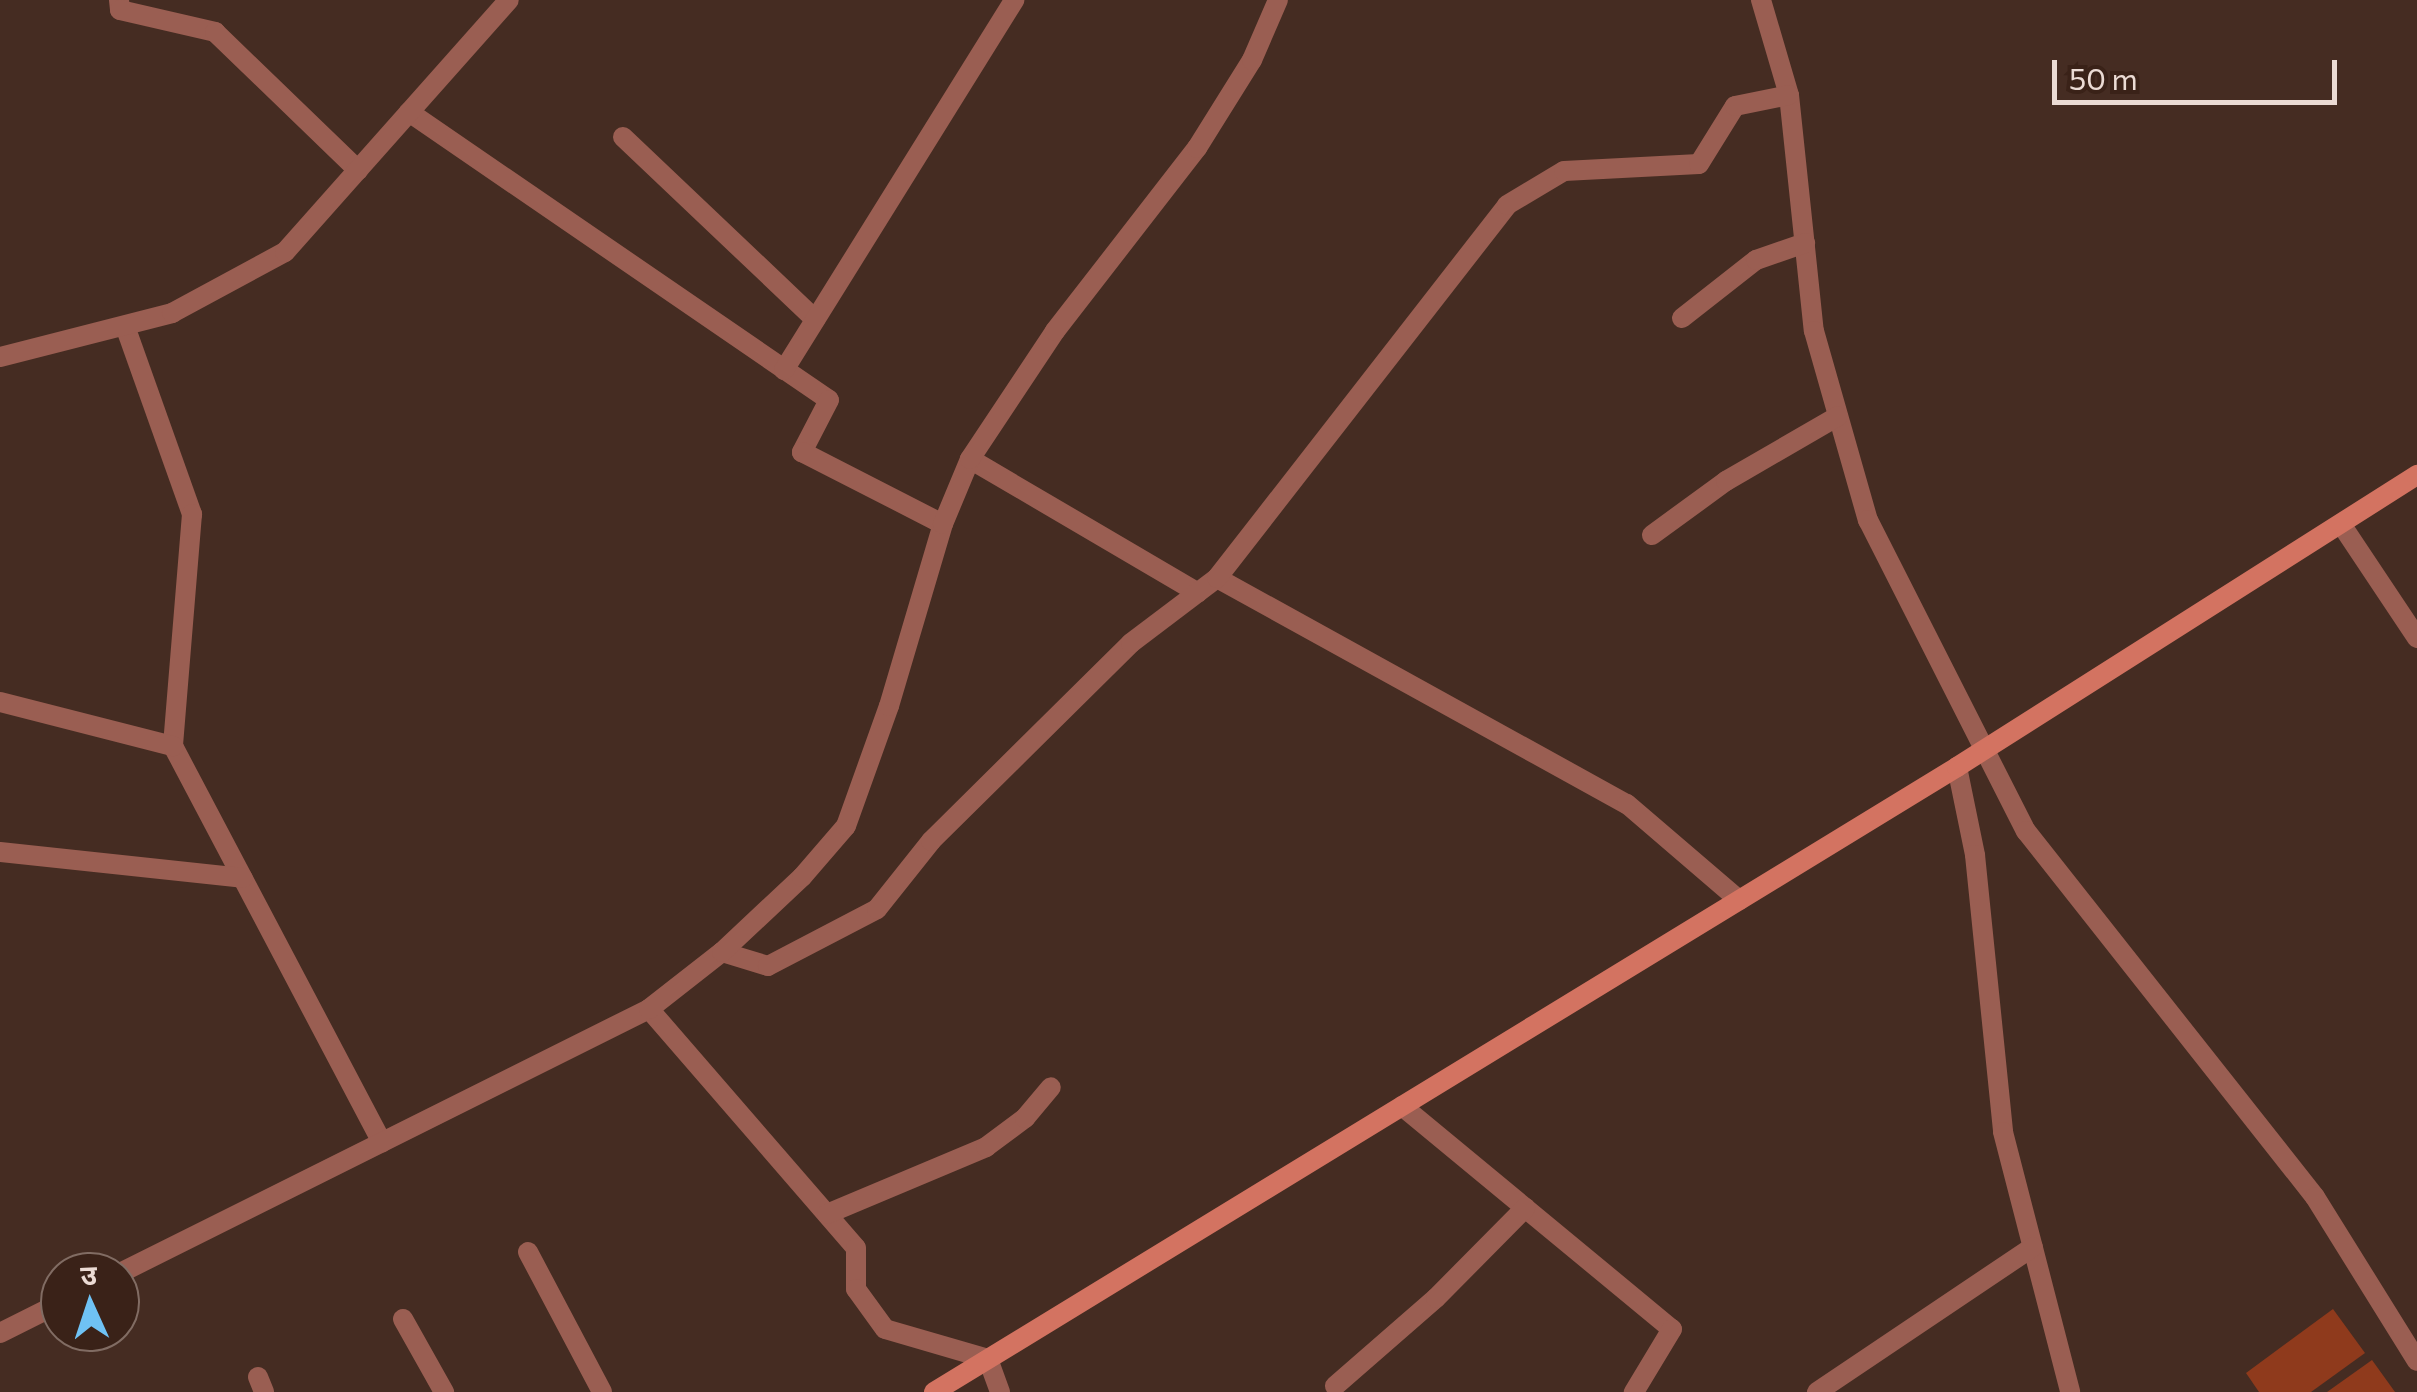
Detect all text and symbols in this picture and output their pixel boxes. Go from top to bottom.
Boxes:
scale bar [2057,40,2342,102]
text: 50 m [2069,59,2138,96]
north arrow [40,1252,140,1352]
text: उ [79,1257,98,1291]

